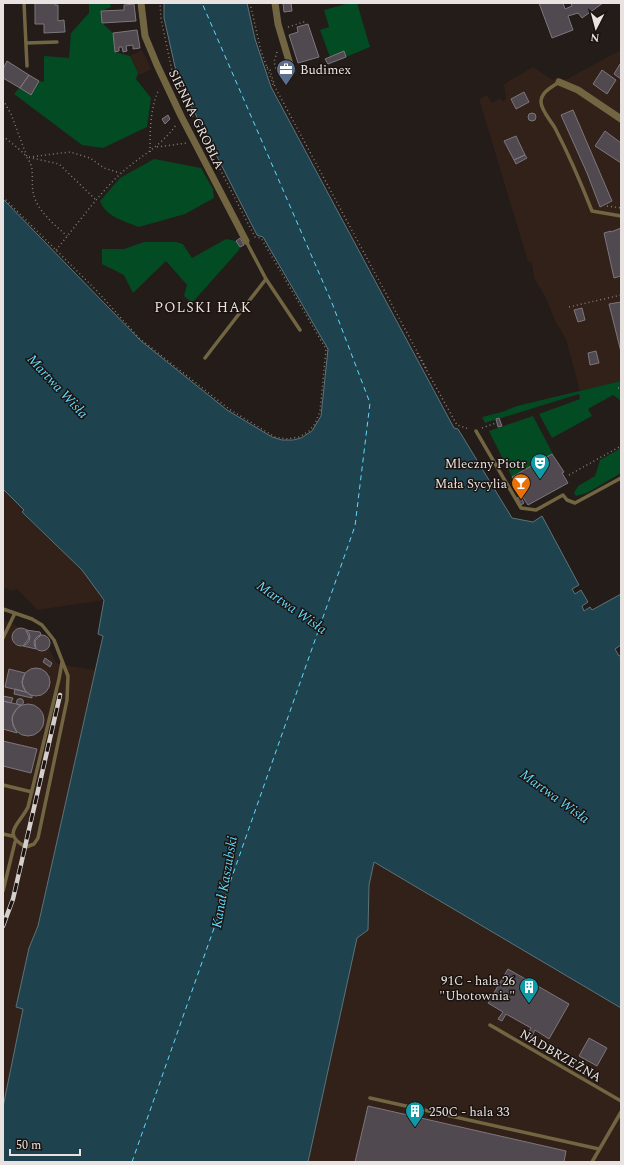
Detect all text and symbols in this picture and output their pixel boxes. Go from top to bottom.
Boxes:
north arrow [576,8,616,48]
text: N [590,29,600,46]
office icon: Budimex [275,58,297,86]
place label: Budimex [300,60,352,80]
street label: SIENNA GROBLA [163,66,229,173]
district label: POLSKI HAK [154,297,252,318]
water label: Martwa Wisła [22,349,93,423]
theatre icon: Mleczny Piotr [529,452,551,480]
place label: Mleczny Piotr [445,454,526,474]
bar icon: Mała Sycylia [510,472,532,500]
place label: Mała Sycylia [435,474,508,494]
water label: Martwa Wisła [252,575,331,639]
water label: Martwa Wisła [516,764,594,829]
water label: Kanał Kaszubski [206,834,243,930]
place label: 91C - hala 26 "Ubotownia" [439,971,515,1006]
building icon: 91C - hala 26 "Ubotownia" [518,976,540,1004]
street label: NADBRZEŻNA [516,1024,605,1088]
building icon: 250C - hala 33 [404,1100,426,1128]
place label: 250C - hala 33 [429,1102,510,1122]
scale bar [10,1131,80,1157]
text: 50 m [16,1136,41,1155]

